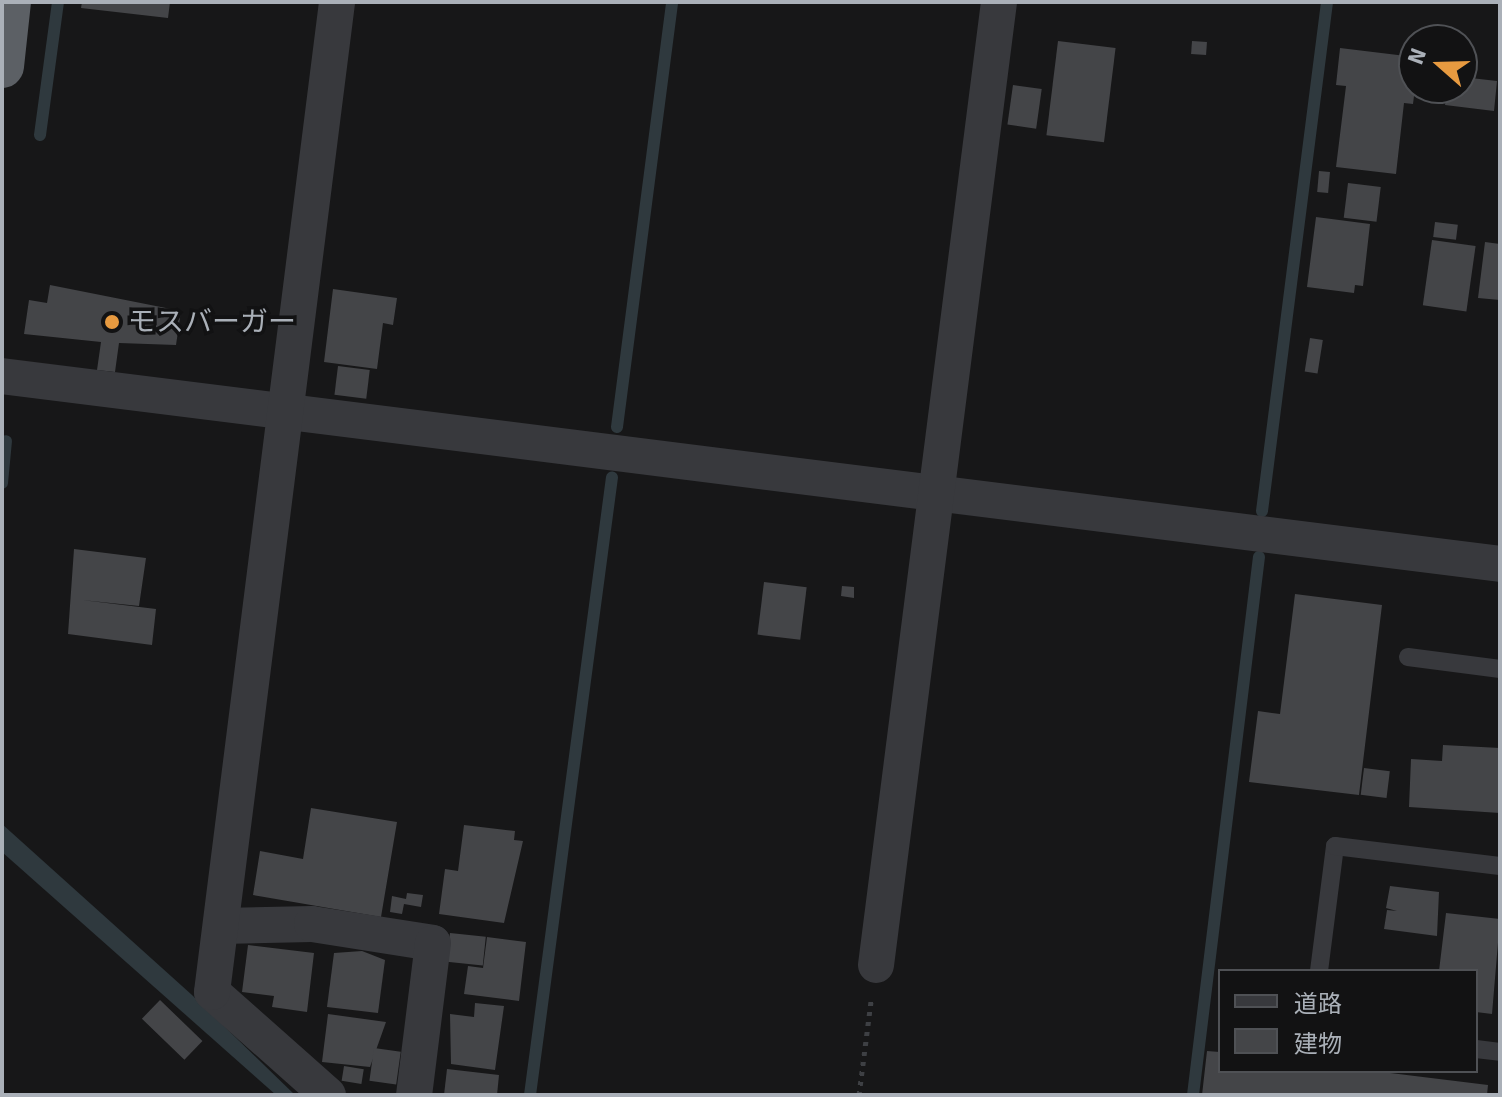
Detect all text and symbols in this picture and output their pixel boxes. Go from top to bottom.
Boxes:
north arrow [1398,24,1478,104]
text: N [1402,44,1432,68]
place label: モスバーガー [128,305,296,339]
marker: モスバーガー [103,313,121,331]
legend [1218,969,1478,1073]
text: 道路 [1294,989,1342,1019]
text: 建物 [1294,1029,1342,1059]

